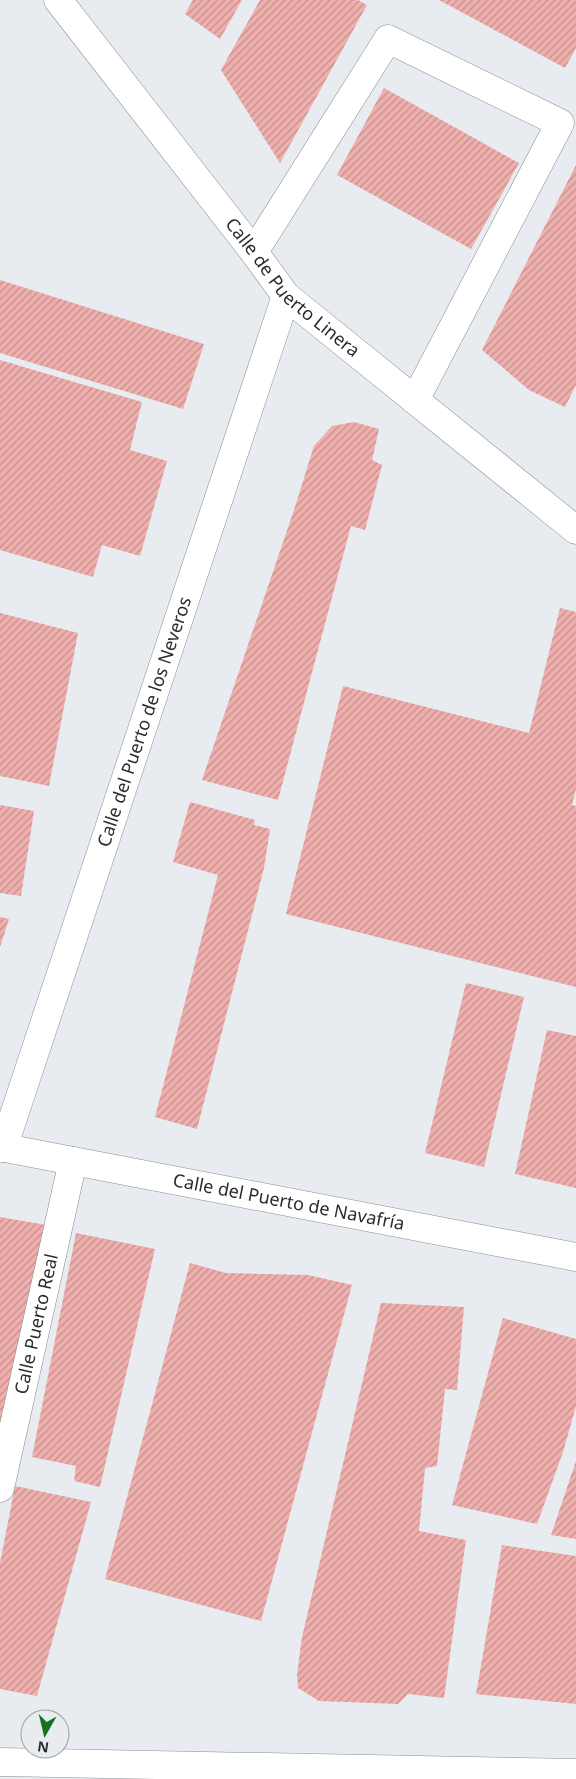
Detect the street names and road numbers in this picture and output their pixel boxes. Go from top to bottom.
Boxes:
street label: Calle de Puerto Linera [221,212,365,362]
street label: Calle del Puerto de los Neveros [91,593,196,850]
street label: Calle del Puerto de Navafría [171,1167,407,1235]
street label: Calle Puerto Real [8,1251,63,1396]

